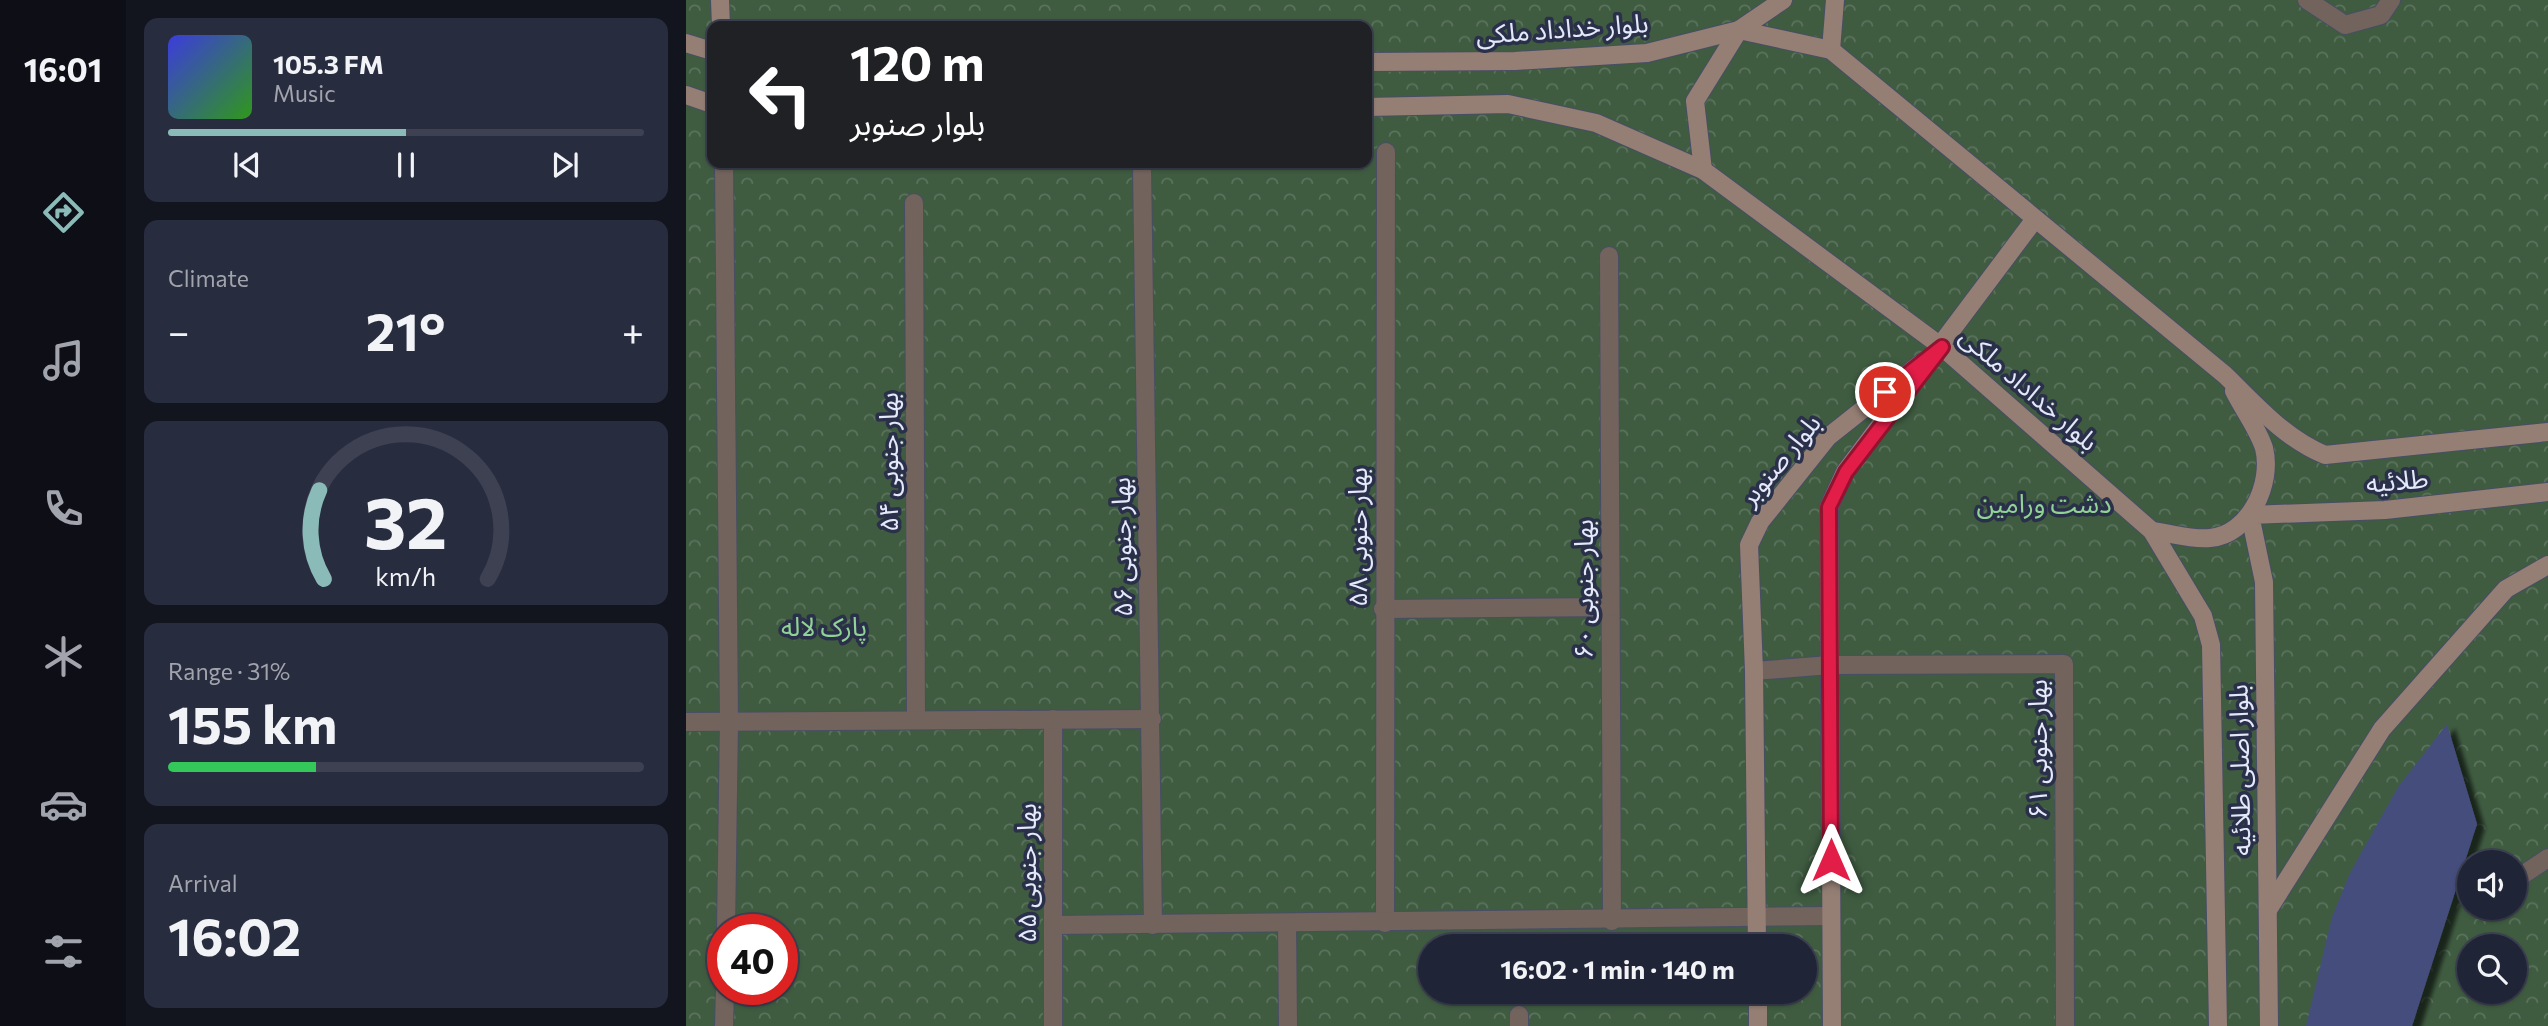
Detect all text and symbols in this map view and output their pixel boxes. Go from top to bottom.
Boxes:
street label: بلوار خداداد ملکی [1475,6,1649,50]
text: 120 m [850,31,984,91]
text: 105.3 FM [273,48,384,79]
text: 16:01 [24,49,102,89]
icon: left [735,49,826,140]
text: Music [273,79,336,107]
text: بلوار صنوبر [850,102,985,142]
icon: previous [228,146,266,184]
icon: pause [387,146,425,184]
icon: next [546,146,584,184]
icon: directions [39,188,88,237]
text: Climate [168,264,249,292]
text: 21° [366,298,445,362]
text: − [168,307,190,354]
text: + [622,307,644,354]
street label: بلوار خداداد ملکی [1954,319,2105,457]
icon: music [39,336,88,385]
pin [1855,362,1915,422]
icon: arrive [1866,373,1904,411]
street label: بهار جنوبی ۵۴ [872,392,904,532]
street label: بلوار صنوبر [1731,407,1827,512]
street label: طلائیه [2364,461,2429,498]
street label: بهار حنوبی ۵۸ [1341,467,1373,607]
text: 32 [364,475,448,564]
street label: بهار جنوبی ۵۶ [1104,477,1138,617]
icon: phone [39,484,88,533]
park label: دشت ورامین [1976,487,2112,519]
street label: بهار جنوبی ۶۰ [1567,519,1599,659]
text: km/h [376,561,436,591]
park label: پارک لاله [781,610,867,644]
icon: climate [39,632,88,681]
text: Range · 31% [168,657,290,685]
street label: بهار جنوبی ۶۱ [2021,679,2053,819]
street label: بلوار اصلی طلائیه [2222,684,2256,856]
text: 155 km [168,691,337,755]
icon: car [39,780,88,829]
street label: بهار جنوبی ۵۵ [1010,803,1042,943]
position arrow [1794,823,1868,897]
map controls [2457,850,2527,1004]
button: sound [2457,850,2527,920]
text: Arrival [168,869,238,897]
text: 16:02 [168,903,301,967]
speed limit sign: 40 [707,914,798,1005]
icon: filters [39,927,88,976]
button: search [2457,934,2527,1004]
text: 16:02 · 1 min · 140 m [1500,953,1735,984]

